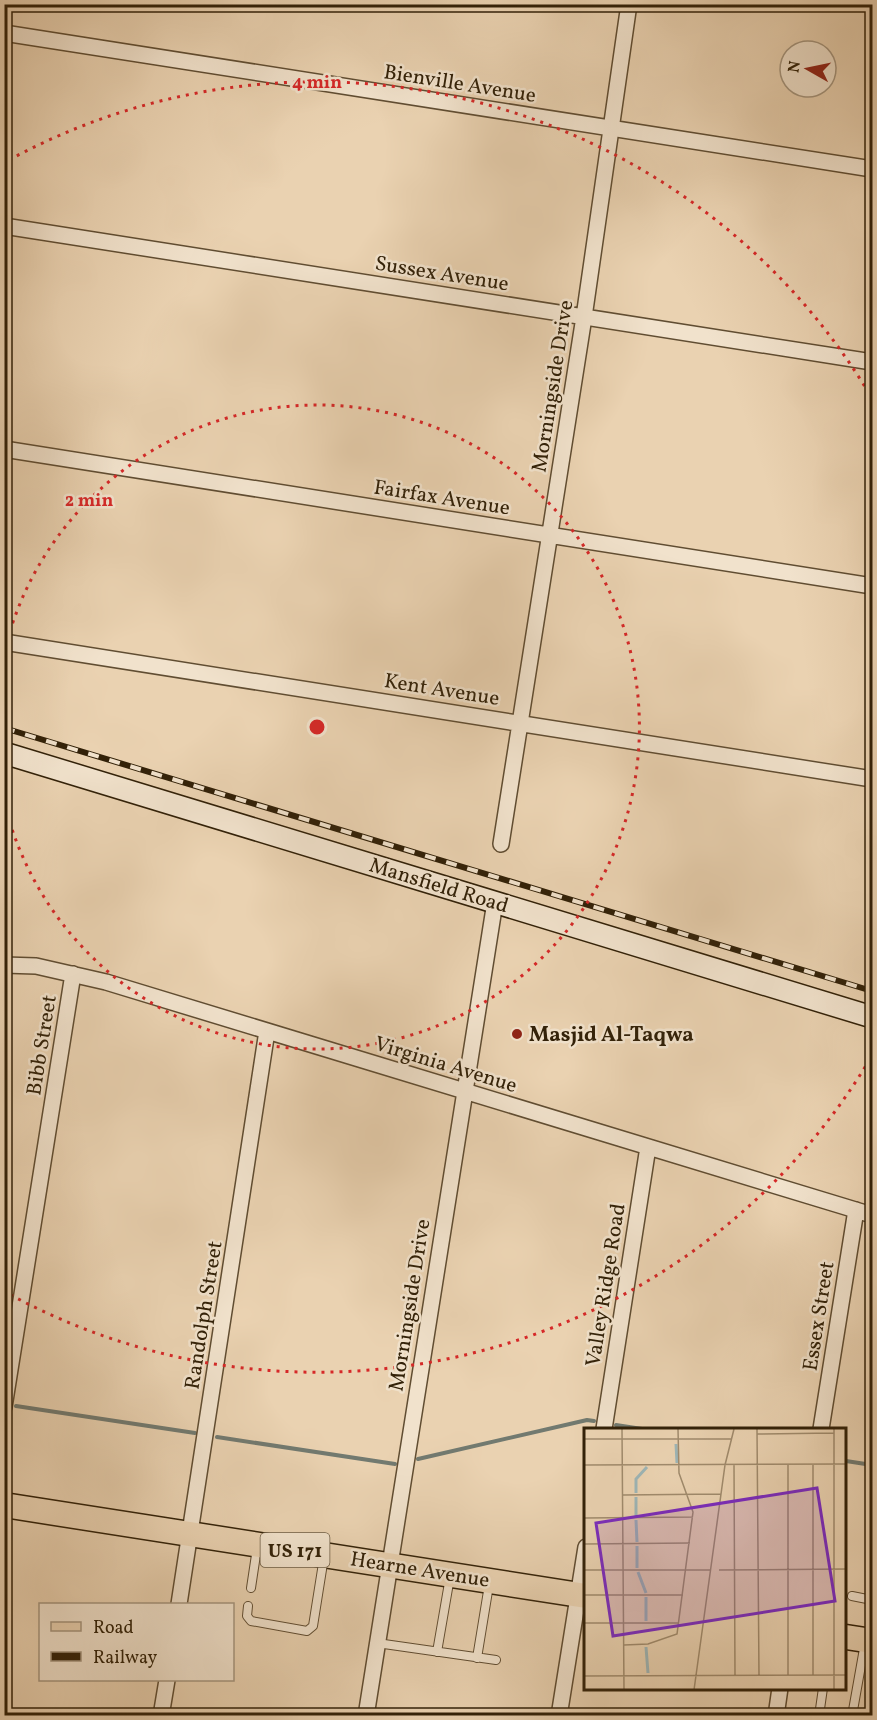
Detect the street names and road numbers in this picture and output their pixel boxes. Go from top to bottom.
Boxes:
street label: Bienville Avenue [382,58,538,111]
street label: Sussex Avenue [373,250,511,299]
street label: Morningside Drive [526,298,581,474]
street label: Fairfax Avenue [372,473,512,524]
street label: Kent Avenue [382,667,501,714]
street label: Mansfield Road [365,851,512,921]
street label: Bibb Street [20,993,65,1098]
street label: Virginia Avenue [371,1030,520,1101]
street label: Valley Ridge Road [579,1201,634,1369]
street label: Morningside Drive [383,1217,438,1393]
street label: Randolph Street [178,1239,231,1392]
street label: Essex Street [796,1259,842,1373]
road number: US 171 [260,1533,330,1567]
street label: Hearne Avenue [348,1545,491,1596]

